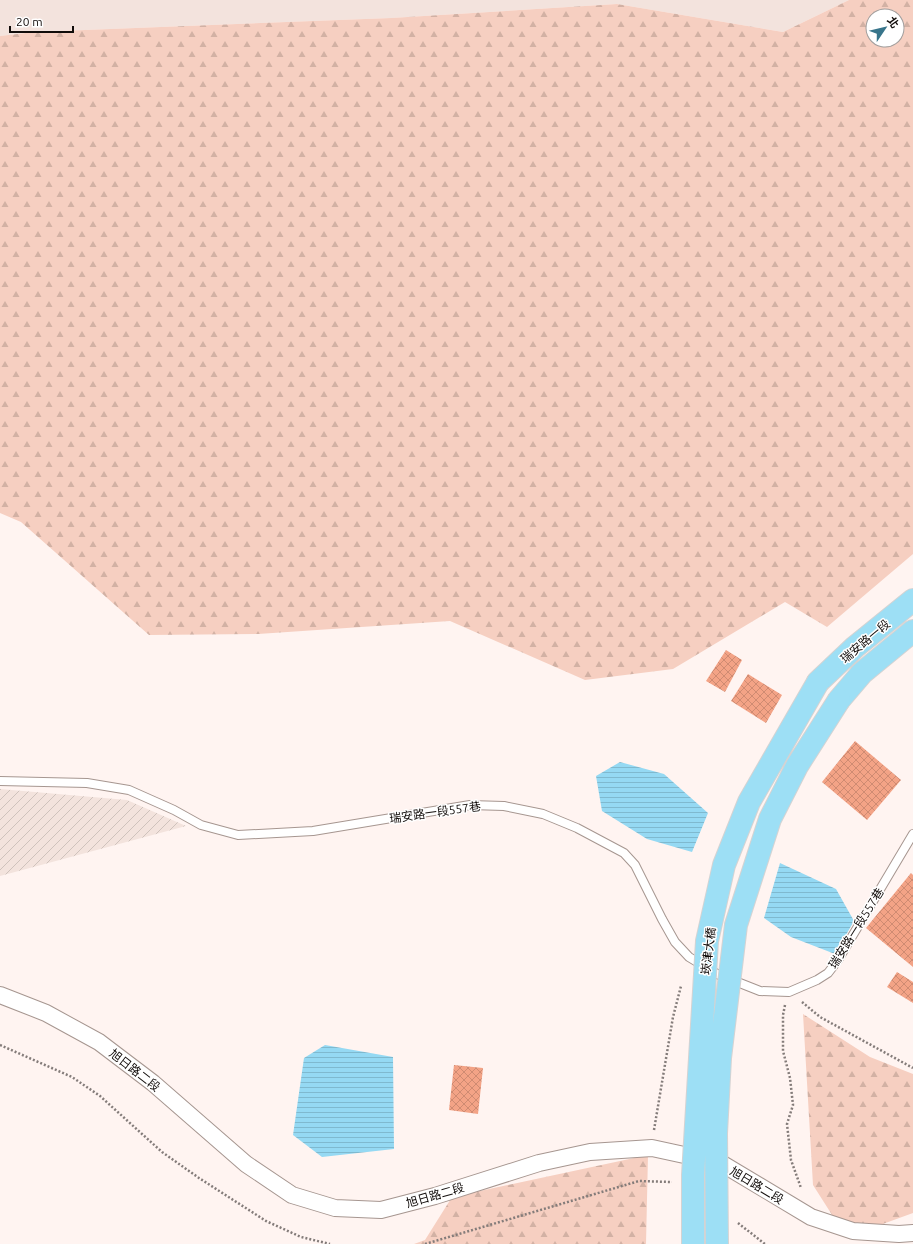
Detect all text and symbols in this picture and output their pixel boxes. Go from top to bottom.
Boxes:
scale bar [10,8,73,34]
north arrow [865,8,905,48]
text: 北 [885,14,901,30]
text: 20 m [16,15,43,28]
street label: 瑞安路一段 [838,617,892,665]
street label: 瑞安路一段557巷 [388,799,482,825]
street label: 瑞安路一段557巷 [826,885,886,971]
street label: 崁津大橋 [699,926,717,976]
street label: 旭日路二段 [107,1046,163,1094]
street label: 旭日路二段 [728,1164,786,1206]
street label: 旭日路二段 [404,1180,466,1210]

